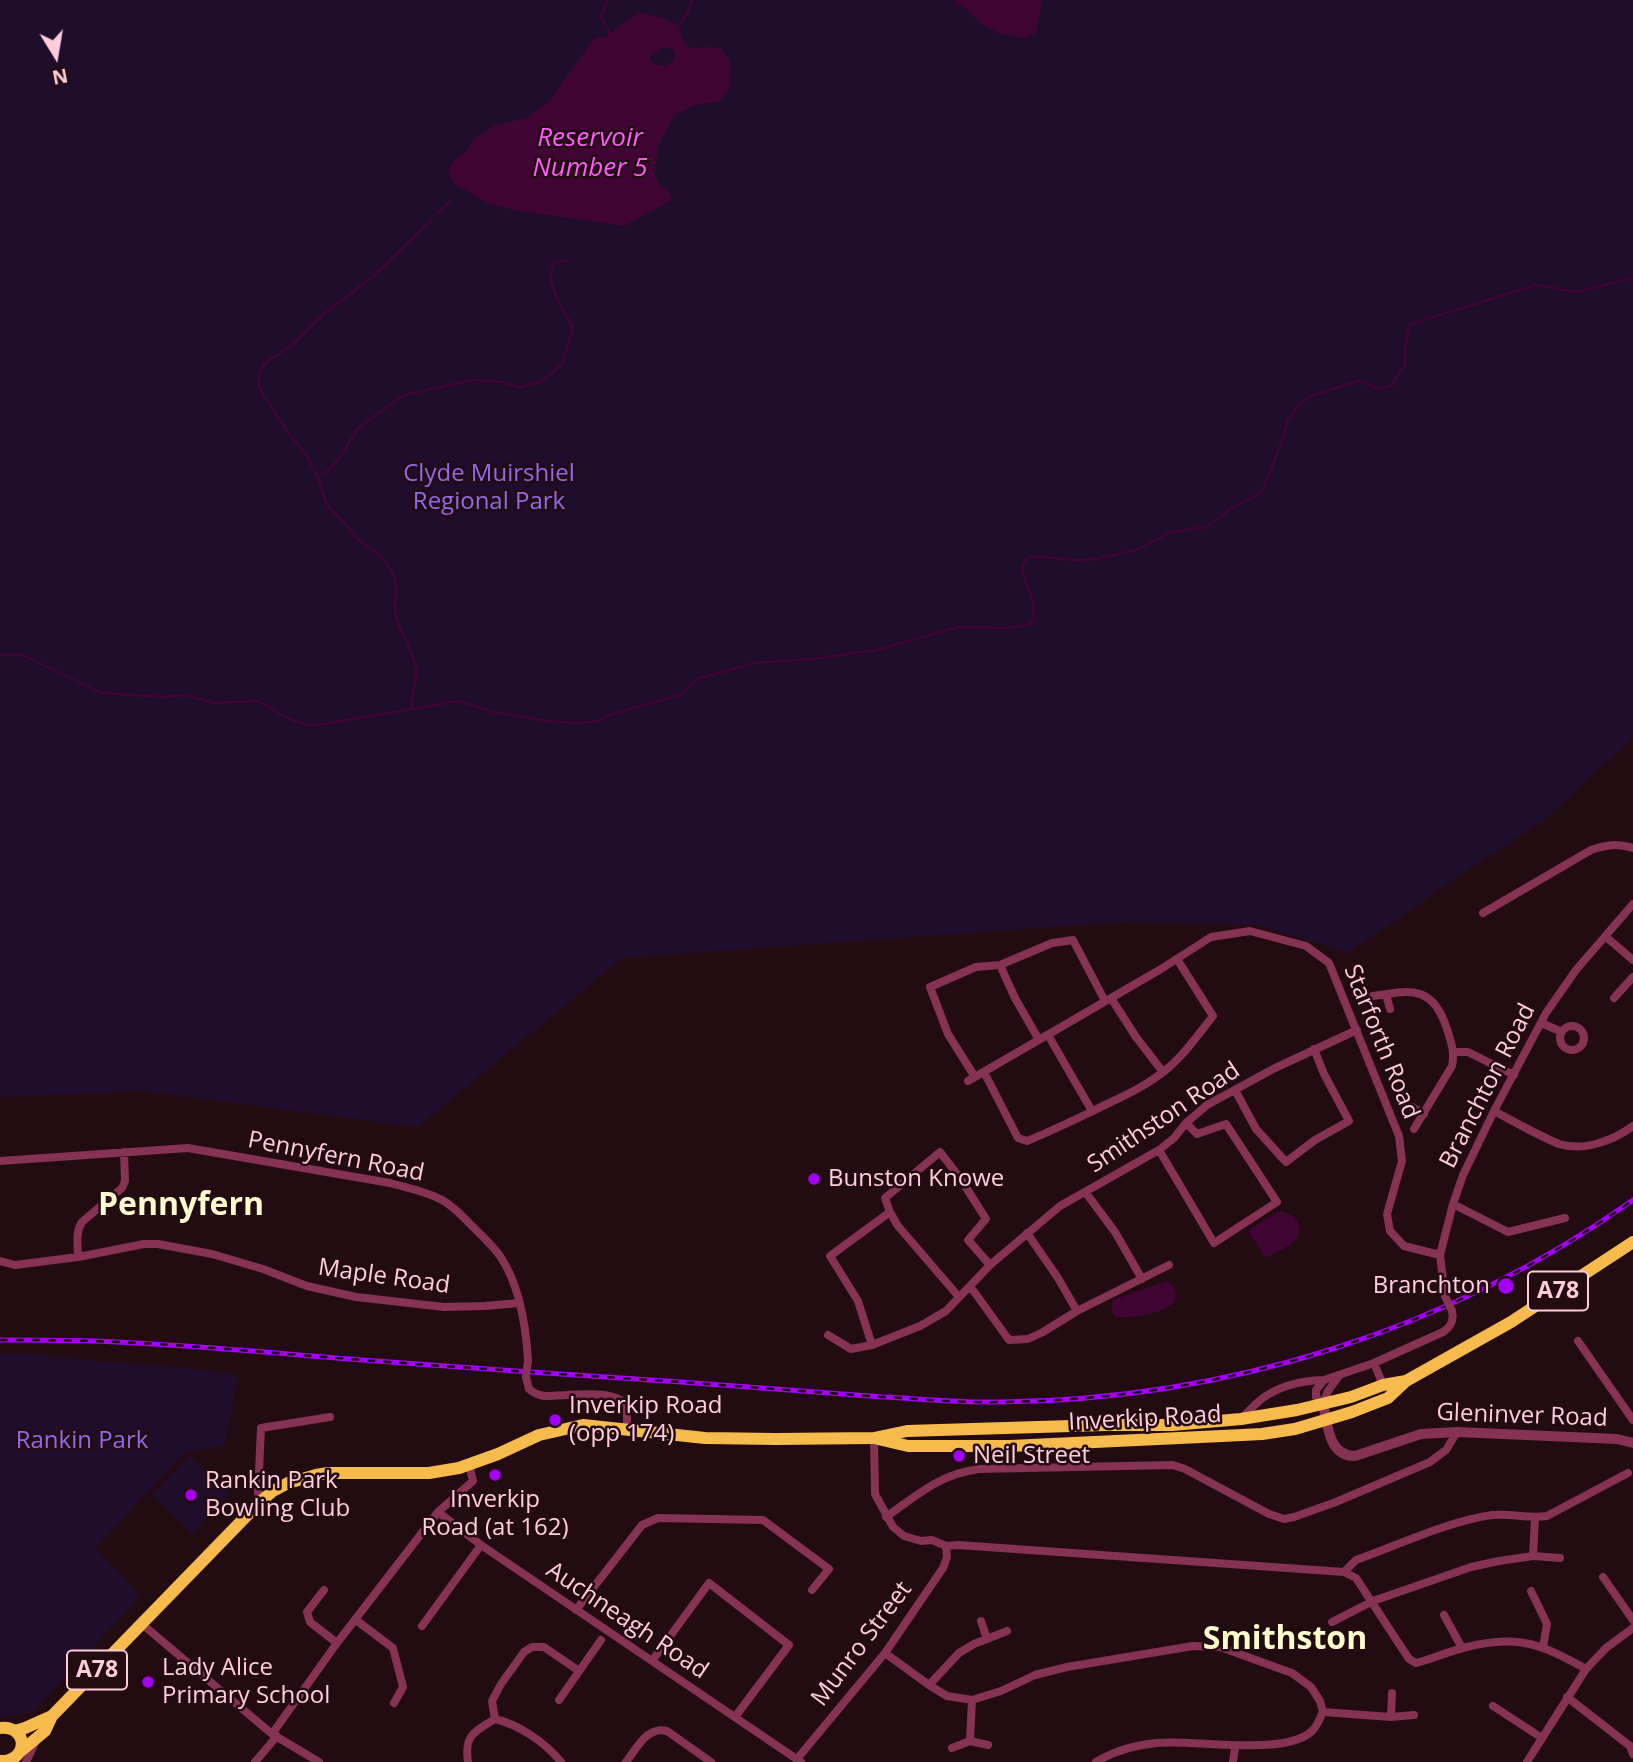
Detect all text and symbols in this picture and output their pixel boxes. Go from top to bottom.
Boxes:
north arrow [21,21,91,91]
text: N [50,62,70,91]
water label: Reservoir Number 5 [532,123,648,184]
park label: Clyde Muirshiel Regional Park [403,460,575,516]
street label: Starforth Road [1337,961,1425,1123]
street label: Branchton Road [1434,999,1542,1173]
street label: Smithston Road [1082,1056,1246,1180]
street label: Pennyfern Road [245,1126,427,1188]
place label: Bunston Knowe [828,1165,1004,1193]
marker: Bunston Knowe [806,1171,822,1187]
district label: Pennyfern [98,1187,264,1225]
street label: Maple Road [316,1254,452,1300]
place label: Branchton [1373,1272,1490,1300]
road number: A78 [1528,1272,1588,1310]
marker: Branchton [1496,1276,1516,1296]
place label: Inverkip Road (opp 174) [569,1392,723,1448]
street label: Gleninver Road [1436,1399,1608,1433]
street label: Inverkip Road [1068,1401,1222,1437]
marker: Inverkip Road (opp 174) [547,1412,563,1428]
park label: Rankin Park [16,1427,148,1455]
place label: Neil Street [973,1442,1090,1470]
marker: Neil Street [951,1448,967,1464]
place label: Rankin Park Bowling Club [205,1467,350,1523]
marker: Inverkip Road (at 162) [487,1467,503,1483]
place label: Inverkip Road (at 162) [422,1486,568,1542]
marker: Rankin Park Bowling Club [183,1487,199,1503]
street label: Auchneagh Road [541,1556,713,1686]
street label: Munro Street [806,1576,918,1712]
district label: Smithston [1203,1621,1367,1659]
road number: A78 [67,1651,127,1690]
place label: Lady Alice Primary School [162,1654,330,1710]
marker: Lady Alice Primary School [140,1674,156,1690]

